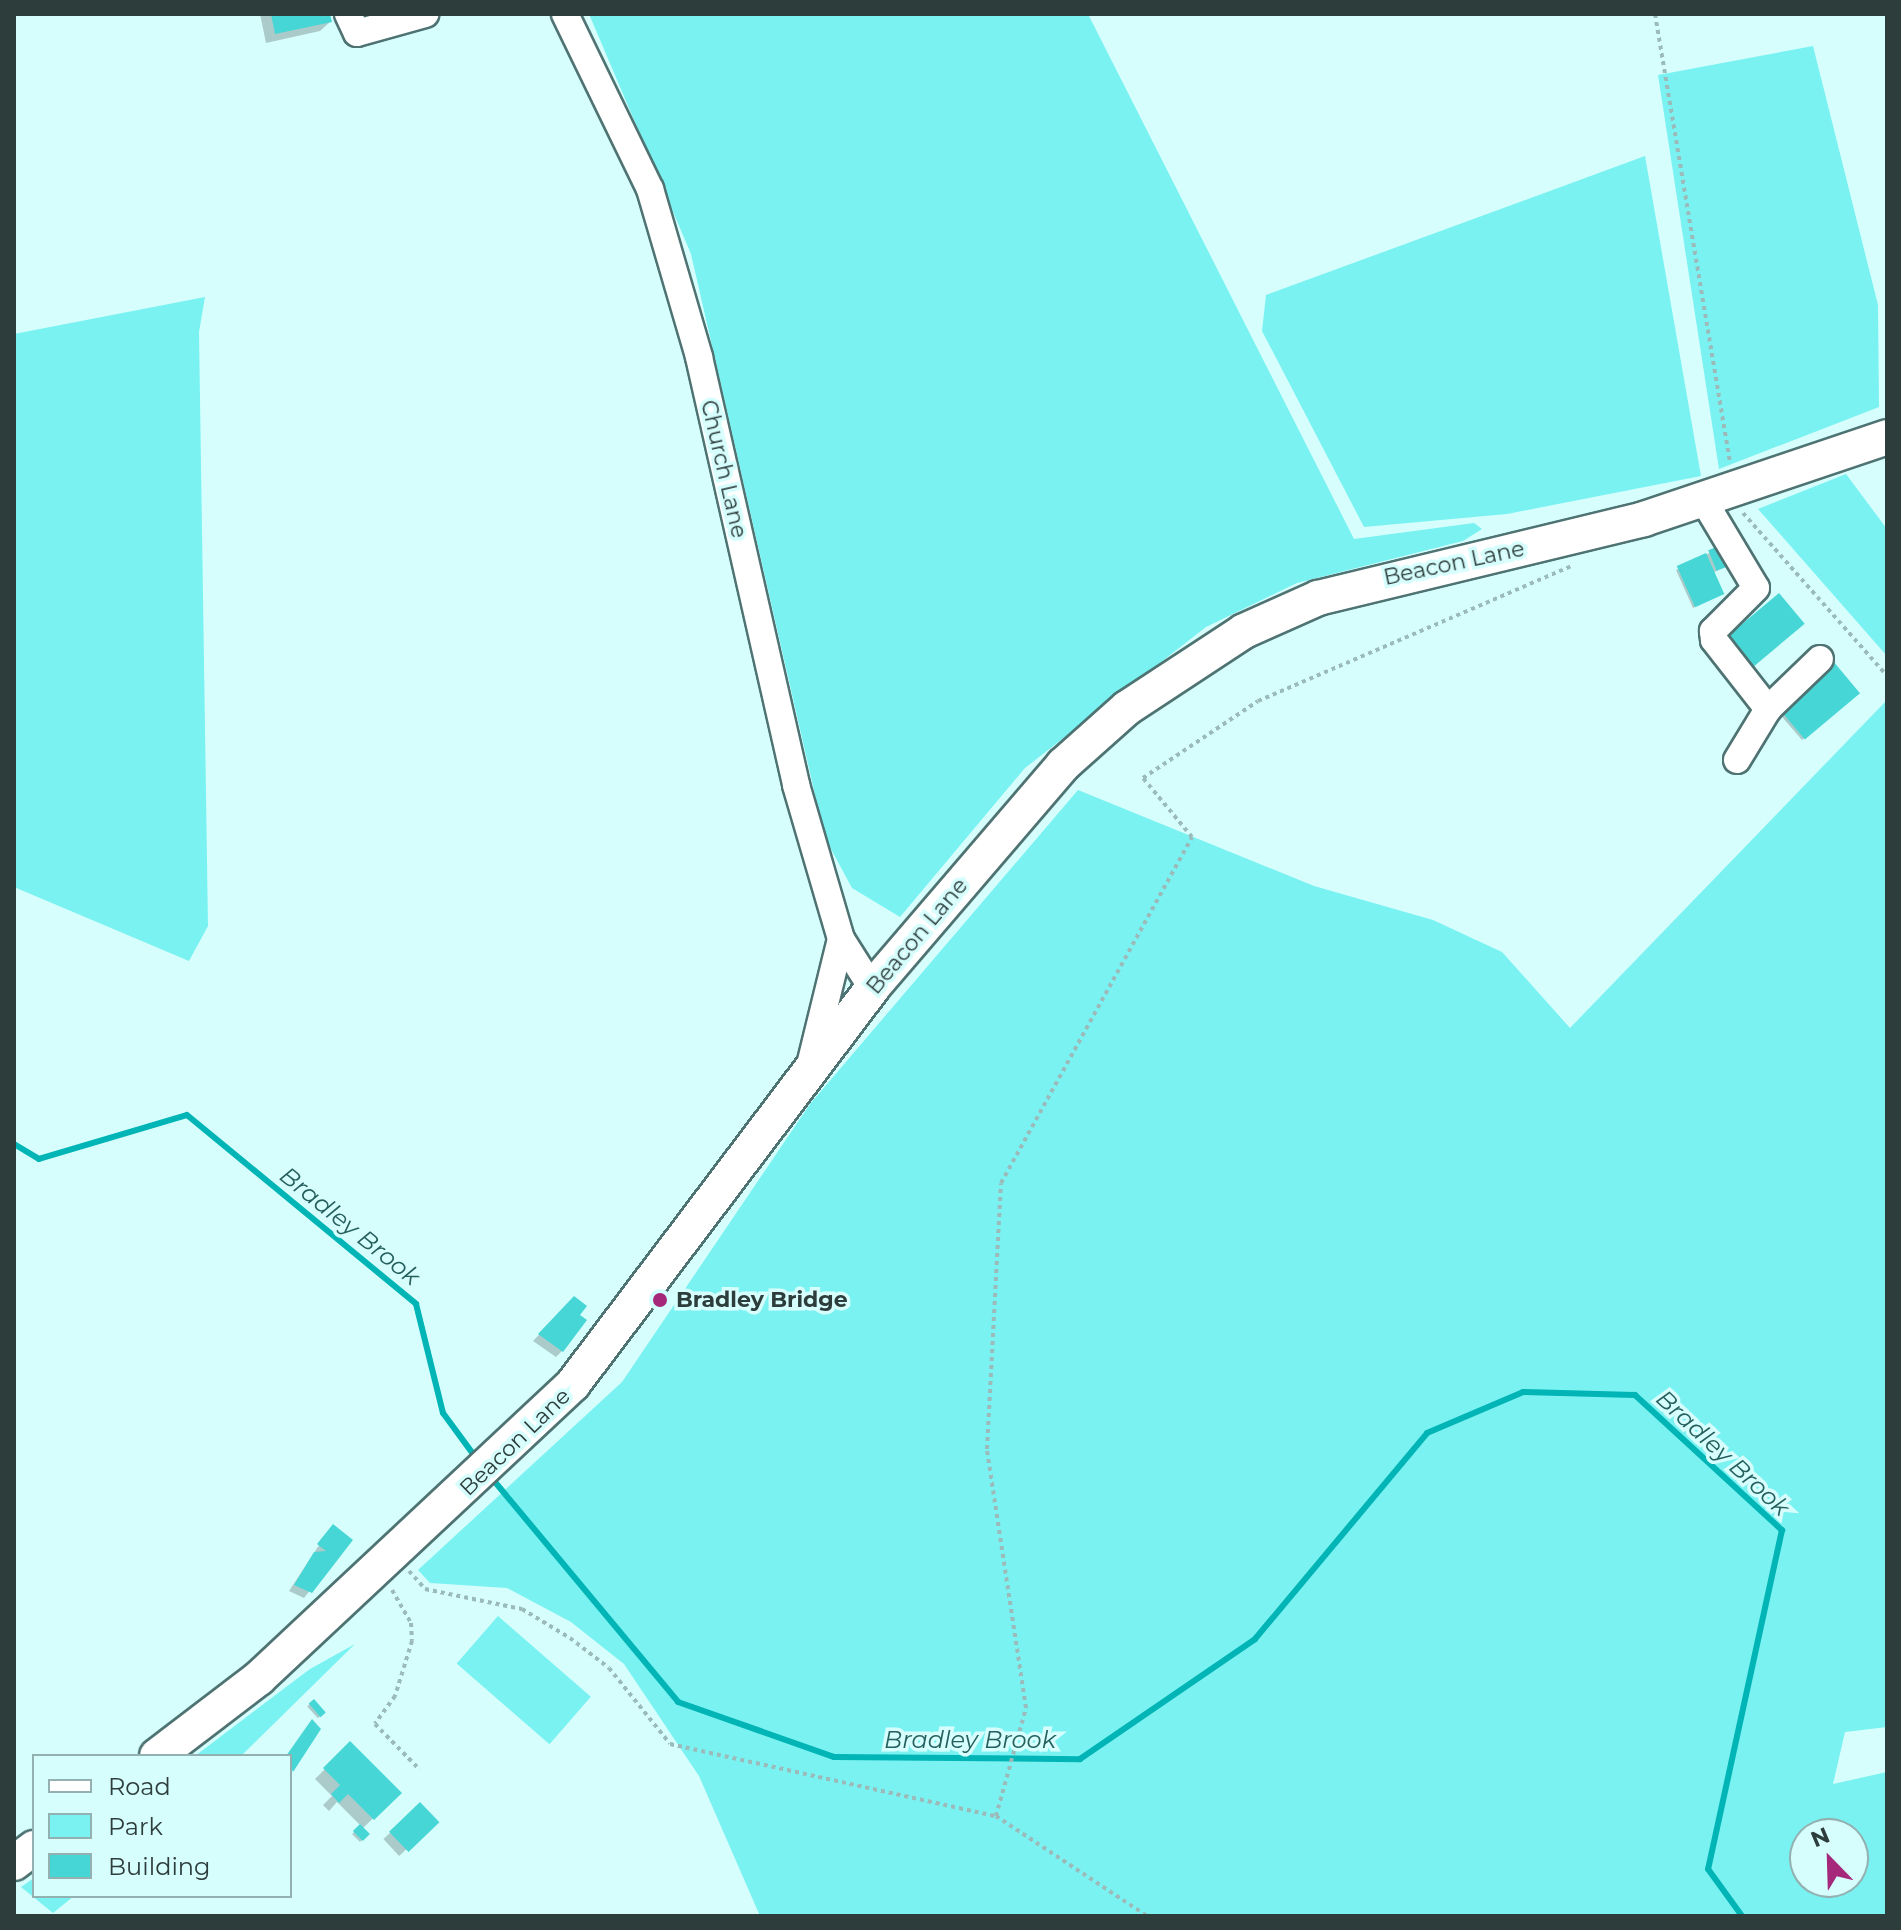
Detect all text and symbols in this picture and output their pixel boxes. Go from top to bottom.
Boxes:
street label: Church Lane [695,397,753,541]
street label: Beacon Lane [1381,535,1527,591]
street label: Beacon Lane [861,873,973,999]
water label: Bradley Brook [274,1161,426,1291]
place label: Bradley Bridge [676,1287,848,1313]
marker: Bradley Bridge [651,1291,669,1309]
street label: Beacon Lane [454,1383,576,1501]
water label: Bradley Brook [1650,1384,1796,1522]
water label: Bradley Brook [884,1726,1056,1754]
legend [32,1754,292,1898]
text: Road [108,1772,171,1801]
text: Park [108,1812,163,1841]
north arrow [1789,1818,1869,1898]
text: N [1807,1821,1834,1853]
text: Building [108,1852,211,1881]

